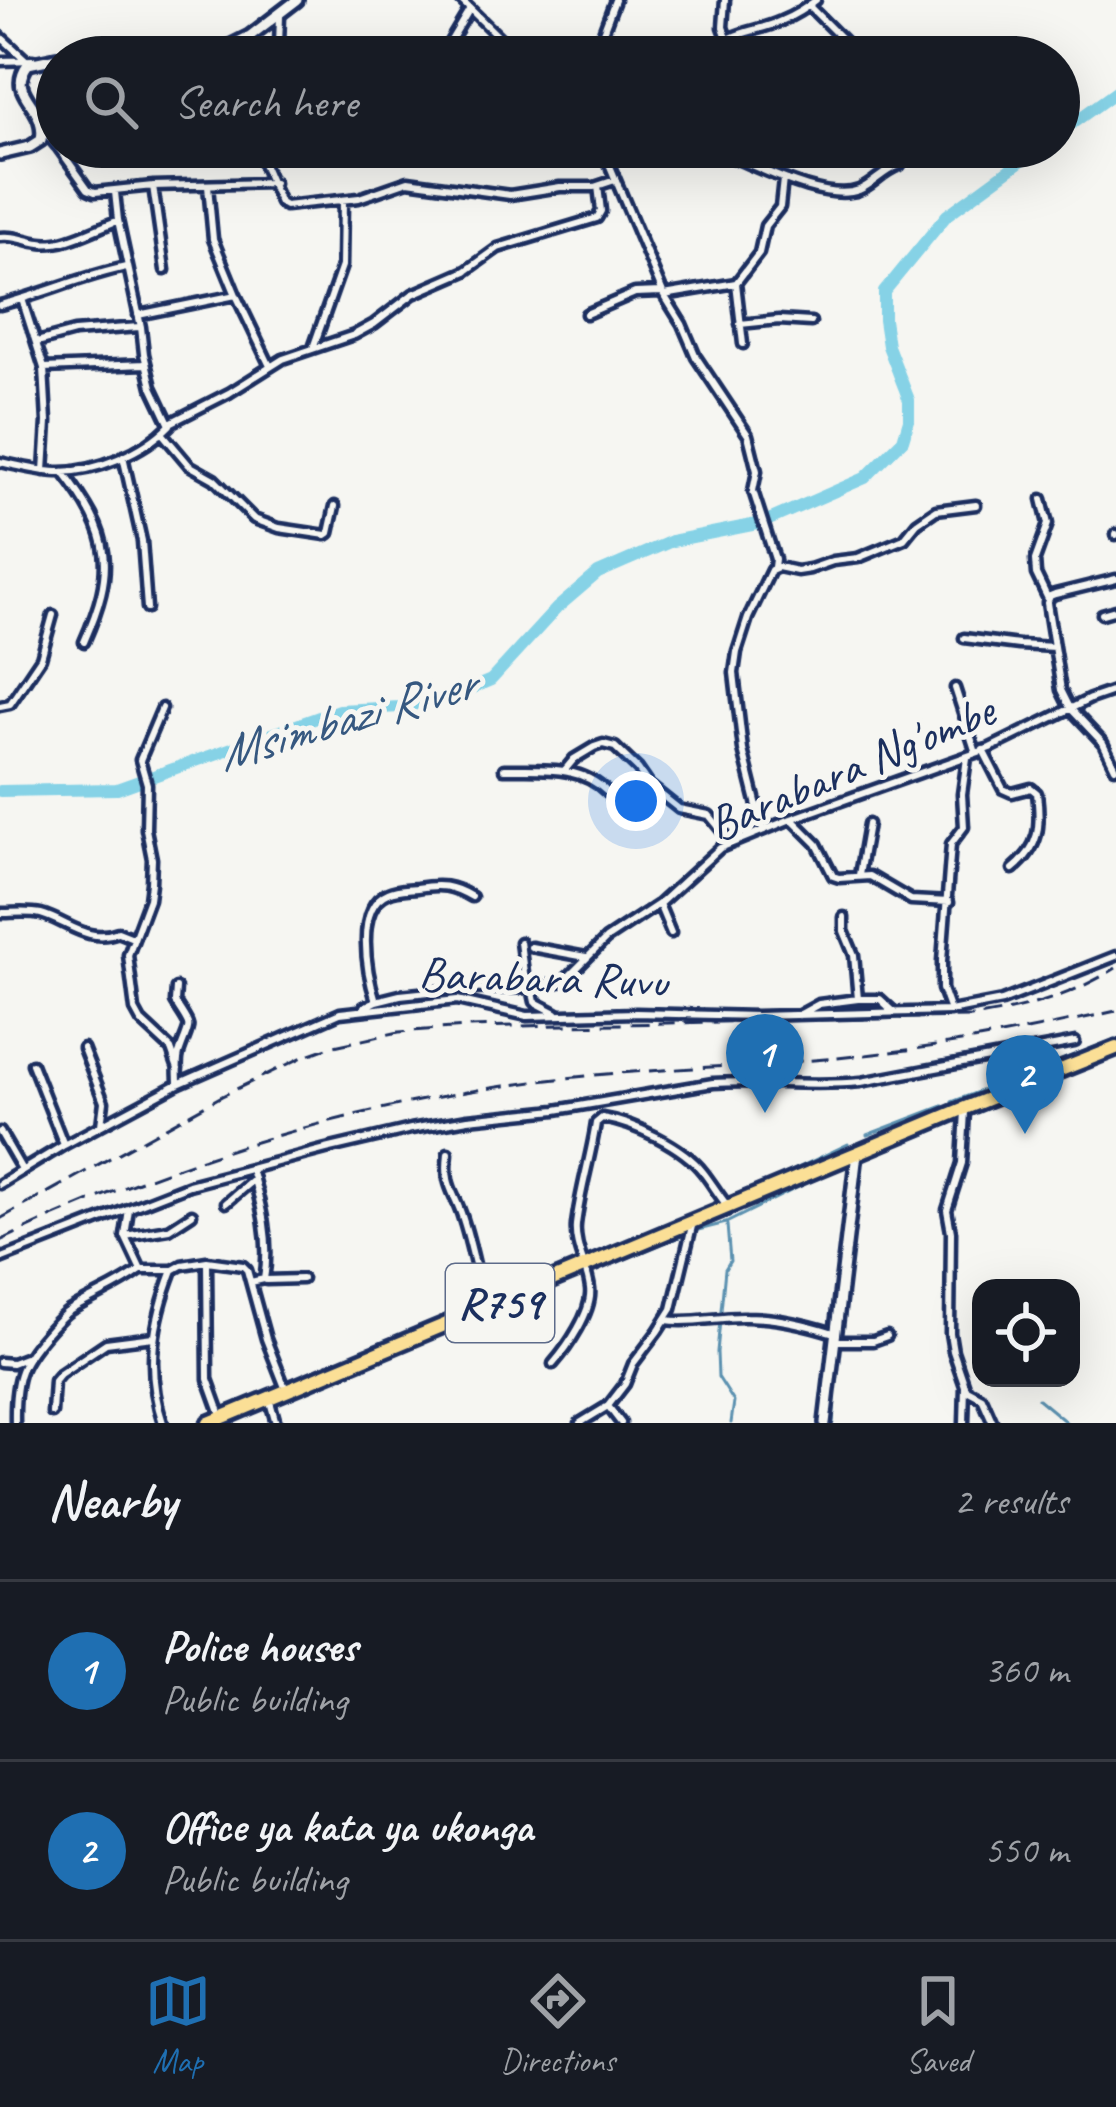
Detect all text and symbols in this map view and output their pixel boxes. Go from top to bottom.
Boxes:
search box [36,36,1080,168]
icon: search [78,69,144,135]
text: Search here [174,74,357,131]
water label: Msimbazi River [210,649,489,785]
street label: Barabara Ng'ombe [699,678,1006,854]
your location [606,771,666,831]
street label: Barabara Ruvu [417,943,672,1011]
pin: 1 [726,1014,804,1113]
pin: 2 [986,1035,1064,1134]
road number: R759 [446,1264,554,1342]
map controls [972,1279,1080,1387]
button: locate [972,1279,1080,1387]
text: Nearby [48,1469,176,1533]
text: 2 results [954,1477,1068,1526]
text: Police houses [162,1618,357,1675]
text: 1 [78,1646,96,1695]
text: 360 m [984,1646,1068,1695]
text: Public building [162,1675,347,1724]
text: Office ya kata ya ukonga [162,1798,533,1855]
text: 2 [78,1826,96,1875]
text: 550 m [984,1826,1068,1875]
text: Public building [162,1855,347,1904]
tab: Map [145,1968,211,2082]
tab: Directions [501,1968,615,2082]
tab: Saved [905,1968,971,2082]

